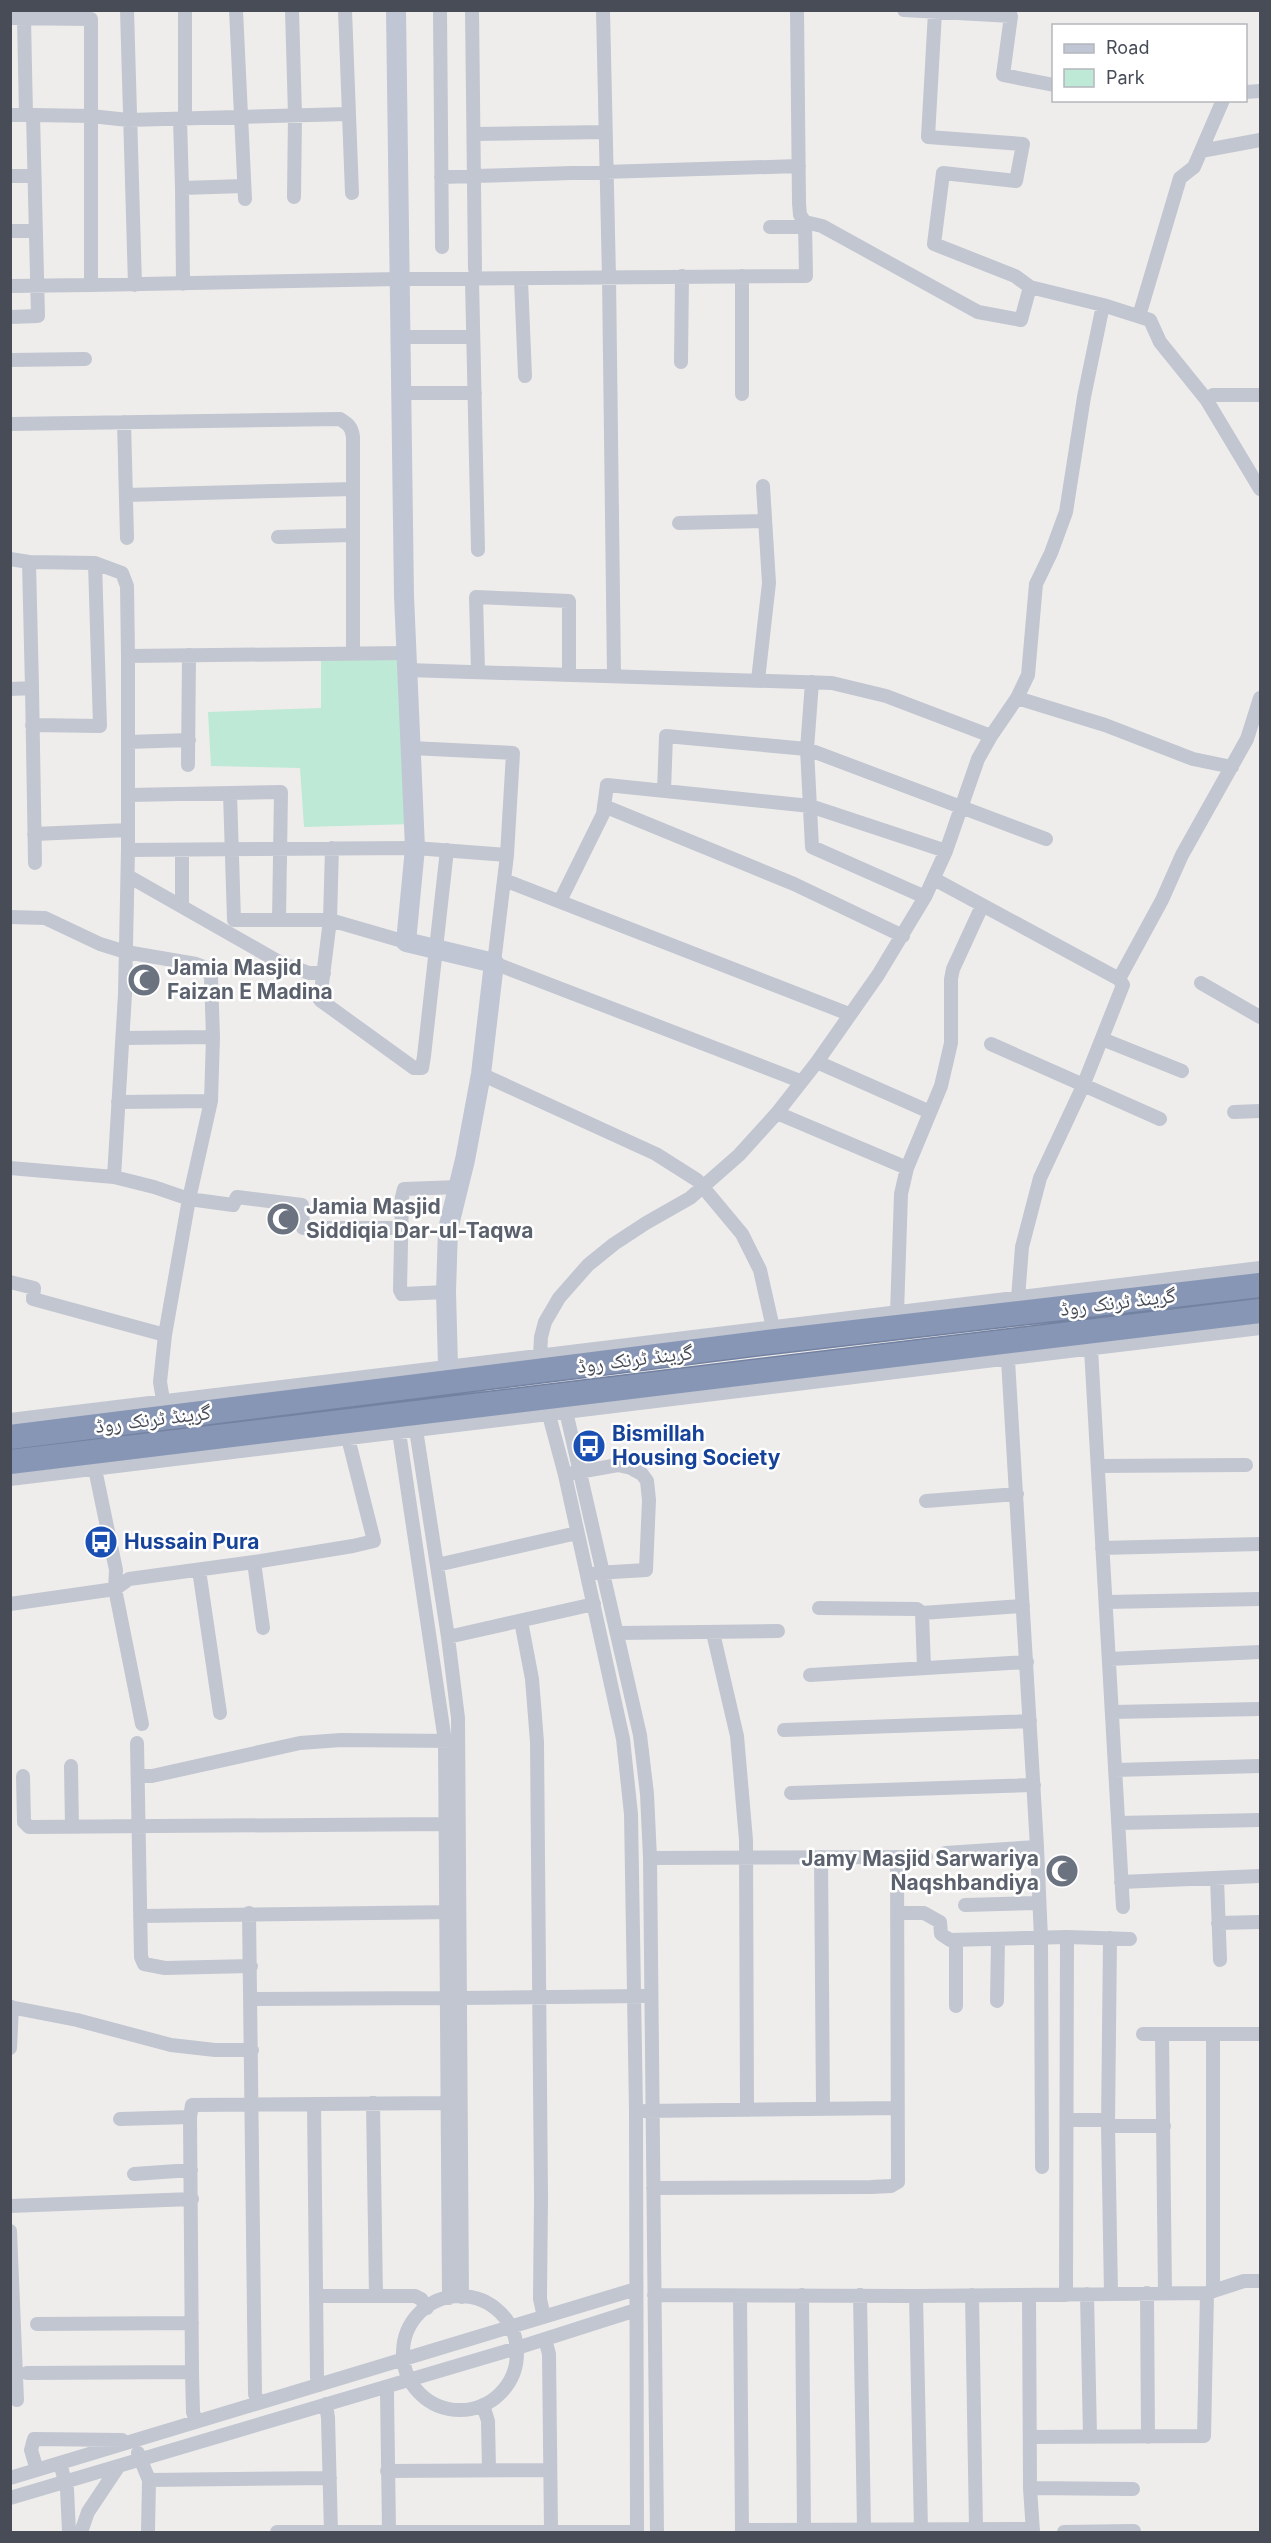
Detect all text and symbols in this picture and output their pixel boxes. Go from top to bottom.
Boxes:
legend [1052,24,1247,102]
text: Road [1106,37,1149,58]
text: Park [1106,67,1145,88]
place label: Jamia Masjid Faizan E Madina [167,955,333,1004]
mosque icon: Jamia Masjid Faizan E Madina [126,962,162,998]
place label: Jamia Masjid Siddiqia Dar-ul-Taqwa [306,1194,534,1243]
mosque icon: Jamia Masjid Siddiqia Dar-ul-Taqwa [265,1201,301,1237]
street label: گرینڈ ٹرنک روڈ [1059,1282,1178,1321]
street label: گرینڈ ٹرنک روڈ [576,1339,695,1378]
street label: گرینڈ ٹرنک روڈ [94,1399,213,1438]
place label: Bismillah Housing Society [612,1421,781,1470]
bus stop icon: Bismillah Housing Society [571,1428,607,1464]
bus stop icon: Hussain Pura [83,1524,119,1560]
place label: Hussain Pura [124,1529,259,1554]
place label: Jamy Masjid Sarwariya Naqshbandiya [801,1846,1039,1895]
mosque icon: Jamy Masjid Sarwariya Naqshbandiya [1044,1853,1080,1889]

